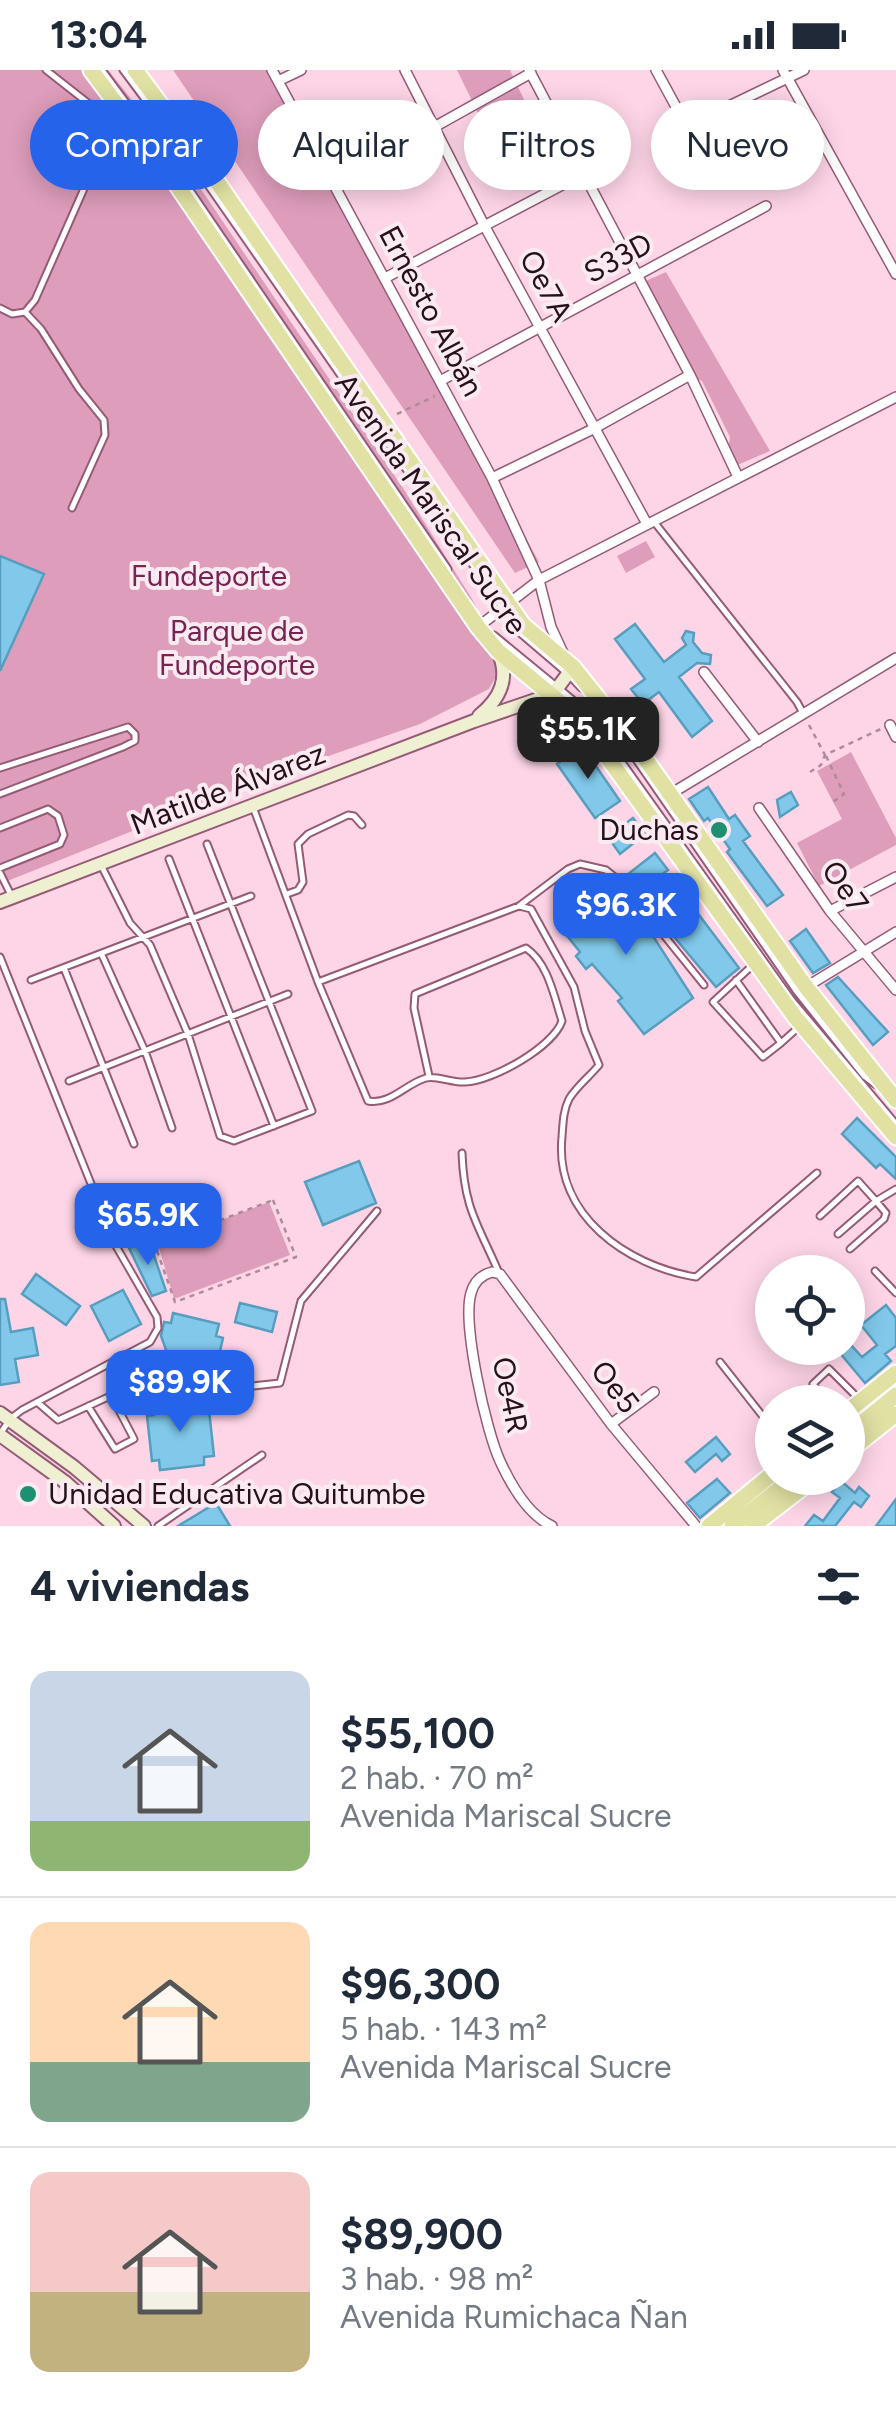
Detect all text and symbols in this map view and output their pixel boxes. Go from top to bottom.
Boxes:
text: 13:04 [50,12,147,58]
chip: Comprar [30,100,238,190]
chip: Alquilar [258,100,444,190]
chip: Filtros [464,100,631,190]
chip: Nuevo [651,100,824,190]
street label: Ernesto Albán [371,219,492,402]
street label: S33D [577,224,658,291]
street label: Oe7A [512,244,581,329]
street label: Avenida Mariscal Sucre [327,366,536,642]
park label: Fundeporte [131,557,287,594]
park label: Parque de Fundeporte [159,612,315,683]
pin: $55.1K [507,697,669,782]
text: $55.1K [539,710,637,748]
street label: Matilde Álvarez [125,734,330,843]
place label: Duchas [599,811,699,848]
marker: Duchas [708,819,730,841]
street label: Oe7 [814,853,877,920]
pin: $96.3K [545,873,707,958]
text: $96.3K [575,886,677,924]
pin: $65.9K [67,1183,229,1268]
text: $65.9K [97,1196,199,1234]
map controls [755,1255,865,1495]
button: locate [755,1255,865,1365]
pin: $89.9K [99,1350,261,1435]
street label: Oe4R [484,1353,537,1436]
street label: Oe5 [583,1353,647,1421]
text: $89.9K [128,1363,232,1401]
button: layers [755,1385,865,1495]
place label: Unidad Educativa Quitumbe [48,1475,425,1512]
marker: Unidad Educativa Quitumbe [17,1483,39,1505]
icon: filters [811,1559,866,1614]
text: 4 viviendas [30,1561,249,1612]
text: $55,100 [340,1708,495,1759]
icon: home [110,1711,230,1831]
text: 2 hab. · 70 m² [340,1759,534,1797]
text: Avenida Mariscal Sucre [340,1797,672,1835]
text: $96,300 [340,1959,501,2010]
icon: home [110,1962,230,2082]
text: 5 hab. · 143 m² [340,2010,547,2048]
text: Avenida Mariscal Sucre [340,2048,672,2086]
text: $89,900 [340,2209,503,2260]
icon: home [110,2212,230,2332]
text: 3 hab. · 98 m² [340,2260,533,2298]
text: Avenida Rumichaca Ñan [340,2298,688,2336]

